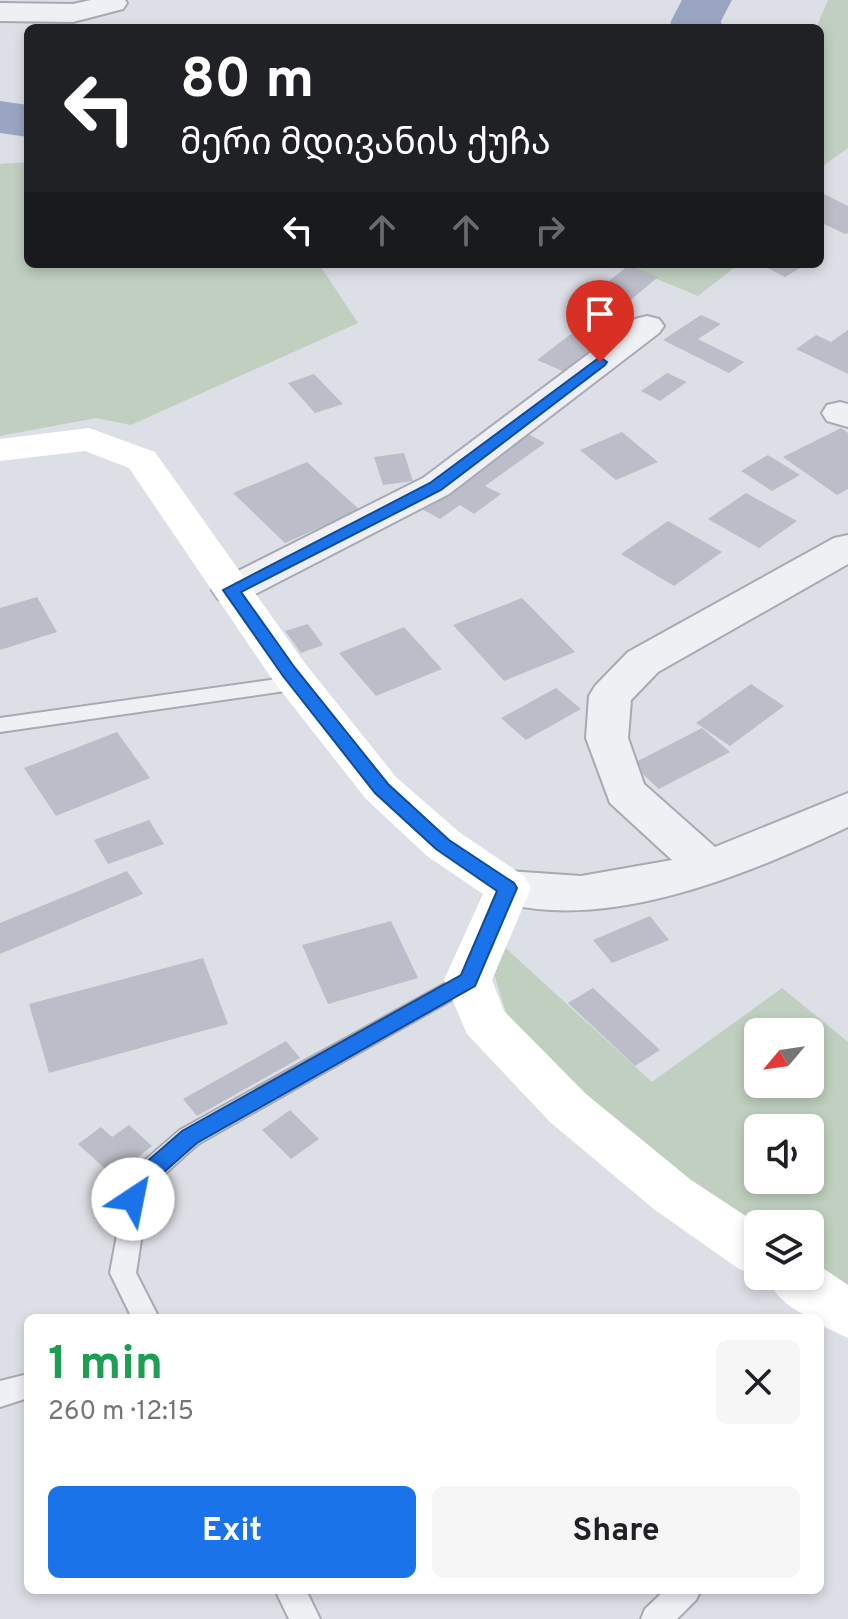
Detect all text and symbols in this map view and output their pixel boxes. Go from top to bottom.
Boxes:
text: 80 m [180,47,314,117]
icon: left [48,56,152,160]
text: მერი მდივანის ქუჩა [180,122,551,168]
icon: left [276,208,320,252]
icon: ahead [360,208,404,252]
icon: ahead [444,208,488,252]
icon: right [528,208,572,252]
pin [566,280,634,362]
icon: arrive [578,292,622,336]
north arrow [744,1018,824,1098]
map controls [744,1018,824,1290]
button: sound [744,1114,824,1194]
position arrow [91,1157,175,1241]
button: layers [744,1210,824,1290]
text: 1 min [48,1336,163,1396]
button: close [716,1340,800,1424]
text: 260 m · 12:15 [48,1396,194,1429]
button: Exit [48,1486,416,1578]
button: Share [432,1486,800,1578]

